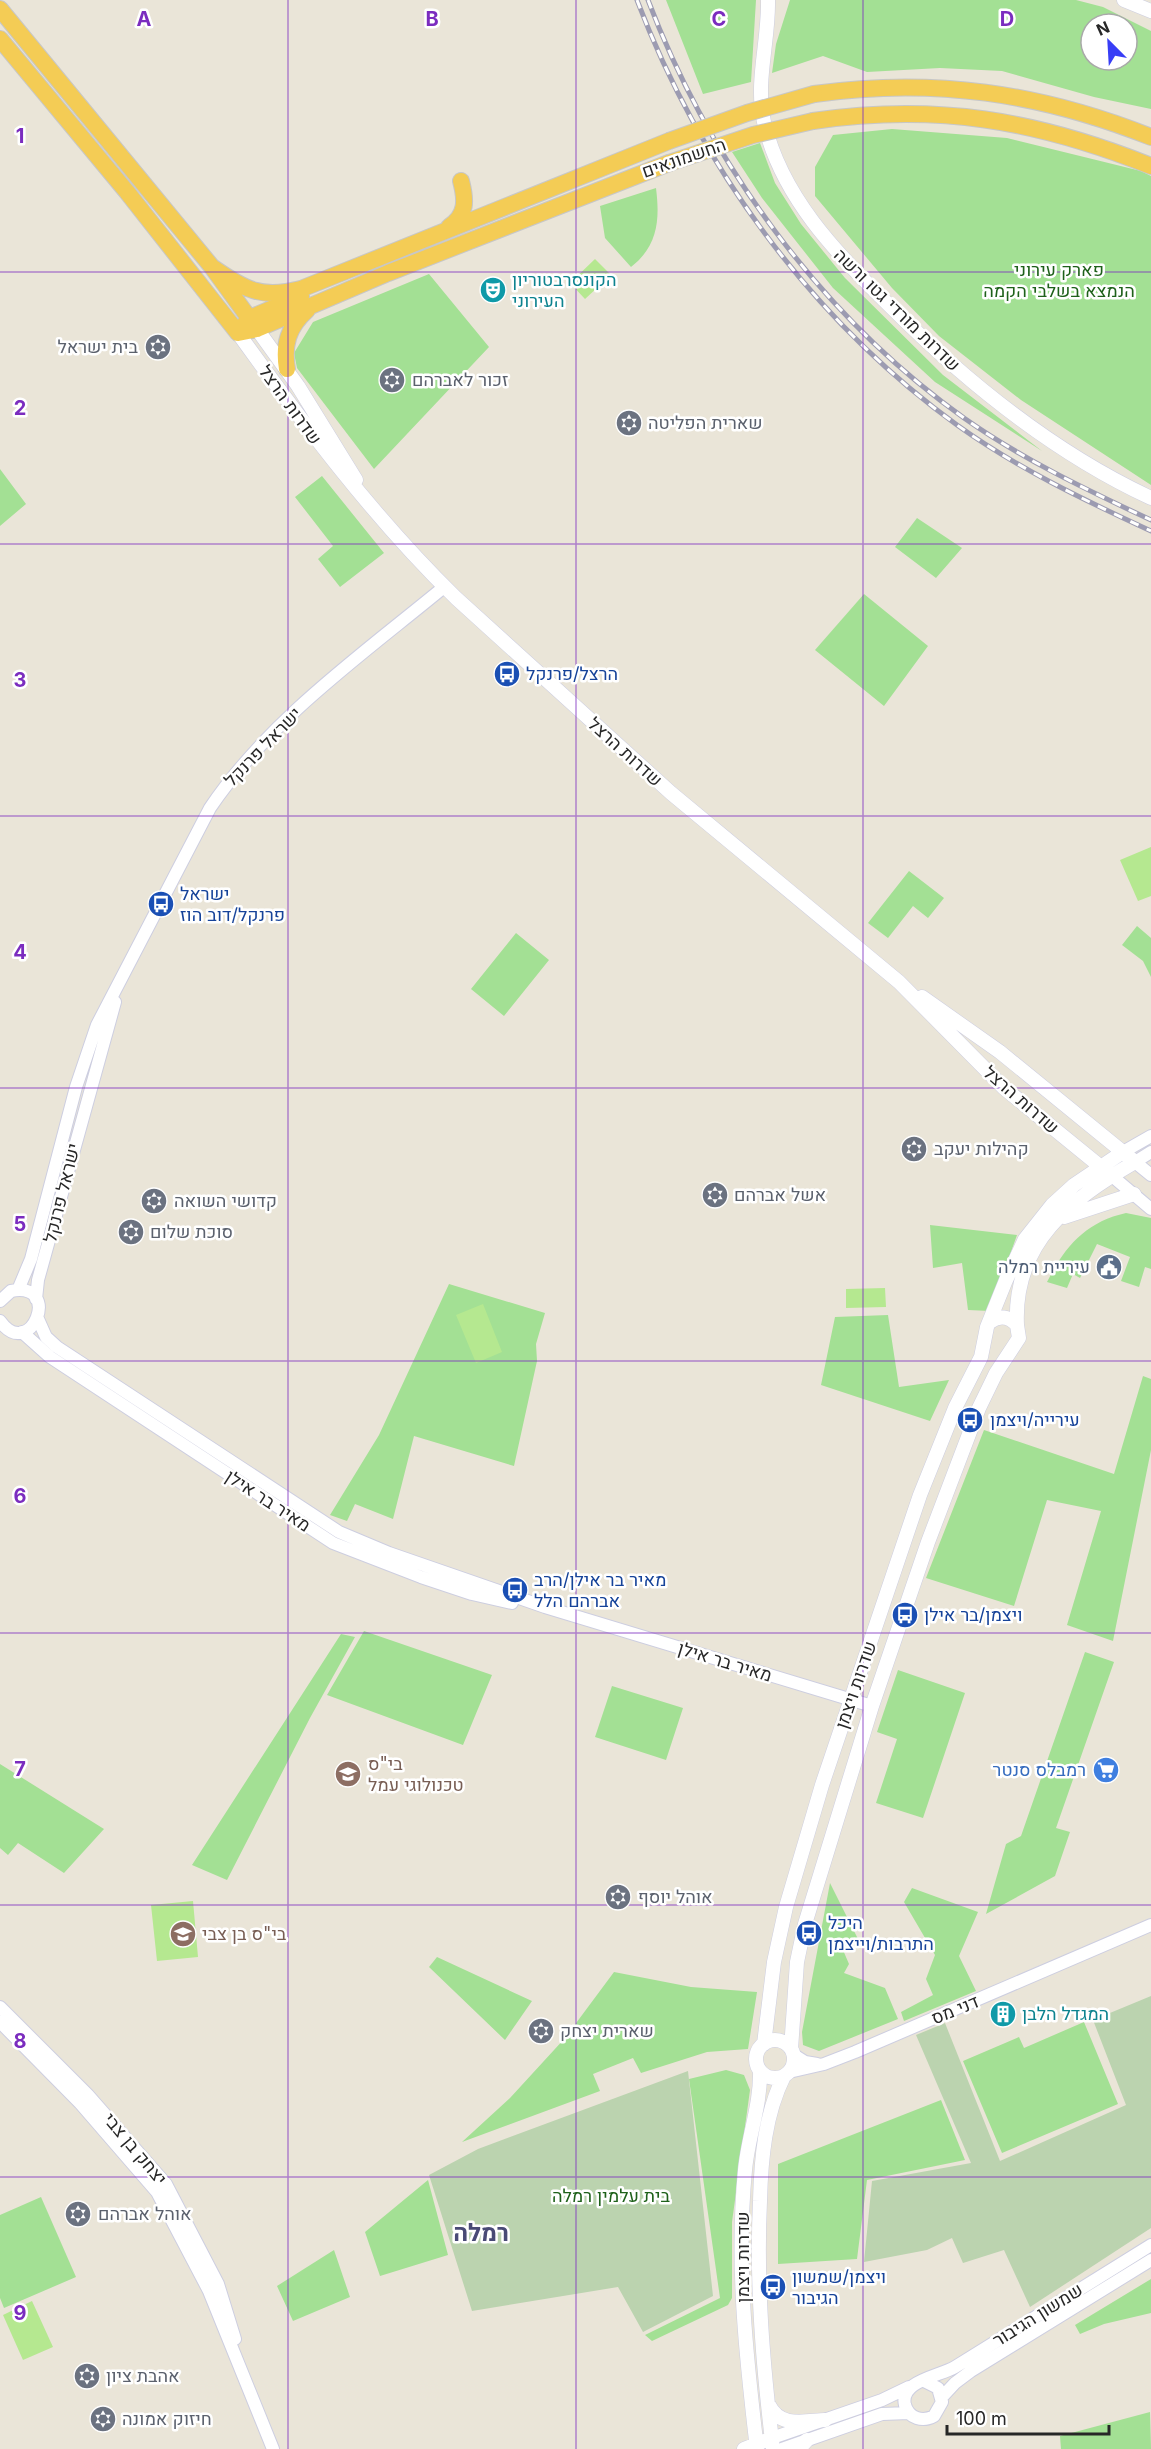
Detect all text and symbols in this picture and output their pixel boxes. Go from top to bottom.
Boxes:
text: A [137,7,152,31]
text: B [425,7,439,31]
text: C [712,7,726,31]
text: D [1000,7,1014,31]
north arrow [1079,12,1139,72]
text: N [1093,17,1113,40]
text: 1 [16,124,24,148]
street label: החשמונאים [639,133,729,182]
street label: שדרות מורדי גטו ורשה [830,244,965,375]
park label: פארק עירוני הנמצא בשלבי הקמה [983,259,1135,301]
place label: הקונסרבטוריון העירוני [512,269,617,311]
theatre icon: הקונסרבטוריון העירוני [478,275,508,305]
synagogue icon: בית ישראל [143,332,173,362]
place label: בית ישראל [57,336,139,357]
street label: שדרות הרצל [255,361,326,448]
synagogue icon: זכור לאברהם [377,365,407,395]
place label: זכור לאברהם [412,369,508,390]
text: 2 [14,396,26,420]
synagogue icon: שארית הפליטה [614,408,644,438]
place label: שארית הפליטה [648,412,763,433]
bus stop icon: הרצל/פרנקל [492,659,522,689]
place label: הרצל/פרנקל [526,663,618,684]
text: 3 [14,668,26,692]
street label: ישראל פרנקל [220,703,305,790]
street label: שדרות הרצל [584,713,667,790]
place label: ישראל פרנקל/דוב הוז [180,883,285,925]
bus stop icon: ישראל פרנקל/דוב הוז [146,889,176,919]
text: 4 [13,940,27,964]
street label: שדרות הרצל [979,1061,1063,1138]
synagogue icon: קהילות יעקב [899,1134,929,1164]
place label: קהילות יעקב [934,1138,1029,1159]
street label: ישראל פרנקל [39,1141,84,1245]
synagogue icon: אשל אברהם [700,1180,730,1210]
place label: אשל אברהם [734,1184,826,1205]
synagogue icon: קדושי השואה [139,1186,169,1216]
place label: קדושי השואה [174,1190,277,1211]
text: 5 [14,1212,26,1236]
synagogue icon: סוכת שלום [116,1217,146,1247]
place label: סוכת שלום [150,1221,233,1242]
public building icon: עיריית רמלה [1094,1252,1124,1282]
place label: עיריית רמלה [998,1256,1090,1277]
bus stop icon: עירייה/ויצמן [955,1405,985,1435]
place label: עירייה/ויצמן [990,1409,1080,1430]
street label: מאיר בר אילן [222,1465,315,1536]
text: 6 [14,1484,27,1508]
place label: מאיר בר אילן/הרב אברהם הלל [534,1569,666,1611]
bus stop icon: מאיר בר אילן/הרב אברהם הלל [500,1575,530,1605]
bus stop icon: ויצמן/בר אילן [890,1600,920,1630]
place label: ויצמן/בר אילן [924,1604,1022,1625]
street label: מאיר בר אילן [676,1637,775,1686]
street label: שדרות ויצמן [831,1638,880,1731]
place label: בי"ס טכנולוגי עמל [368,1753,464,1795]
supermarket icon: רמבלס סנטר [1091,1755,1121,1785]
text: 7 [14,1757,26,1781]
school or university icon: בי"ס טכנולוגי עמל [333,1759,363,1789]
place label: רמבלס סנטר [993,1759,1086,1780]
synagogue icon: אוהל יוסף [603,1882,633,1912]
place label: אוהל יוסף [638,1886,713,1907]
place label: היכל התרבות/וייצמן [828,1912,934,1954]
bus stop icon: היכל התרבות/וייצמן [794,1918,824,1948]
school or university icon: בי"ס בן צבי [168,1919,198,1949]
place label: בי"ס בן צבי [202,1923,287,1944]
street label: דני מס [928,1991,982,2029]
building icon: המגדל הלבן [988,1999,1018,2029]
place label: המגדל הלבן [1022,2003,1109,2024]
synagogue icon: שארית יצחק [526,2016,556,2046]
place label: שארית יצחק [560,2020,654,2041]
text: 8 [13,2029,27,2053]
street label: יצחק בן צבי [99,2109,171,2189]
park label: בית עלמין רמלה [552,2185,671,2206]
synagogue icon: אוהל אברהם [63,2199,93,2229]
place label: אוהל אברהם [98,2203,192,2224]
street label: שדרות ויצמן [732,2211,753,2303]
district label: רמלה [453,2218,509,2247]
place label: ויצמן/שמשון הגיבור [792,2266,886,2308]
bus stop icon: ויצמן/שמשון הגיבור [758,2272,788,2302]
street label: שמשון הגיבור [989,2279,1087,2351]
text: 9 [14,2301,27,2325]
synagogue icon: אהבת ציון [72,2361,102,2391]
place label: אהבת ציון [106,2365,180,2386]
scale bar [947,2398,1109,2436]
synagogue icon: חיזוק אמונה [88,2404,118,2434]
place label: חיזוק אמונה [122,2408,212,2429]
text: 100 m [956,2408,1007,2429]

